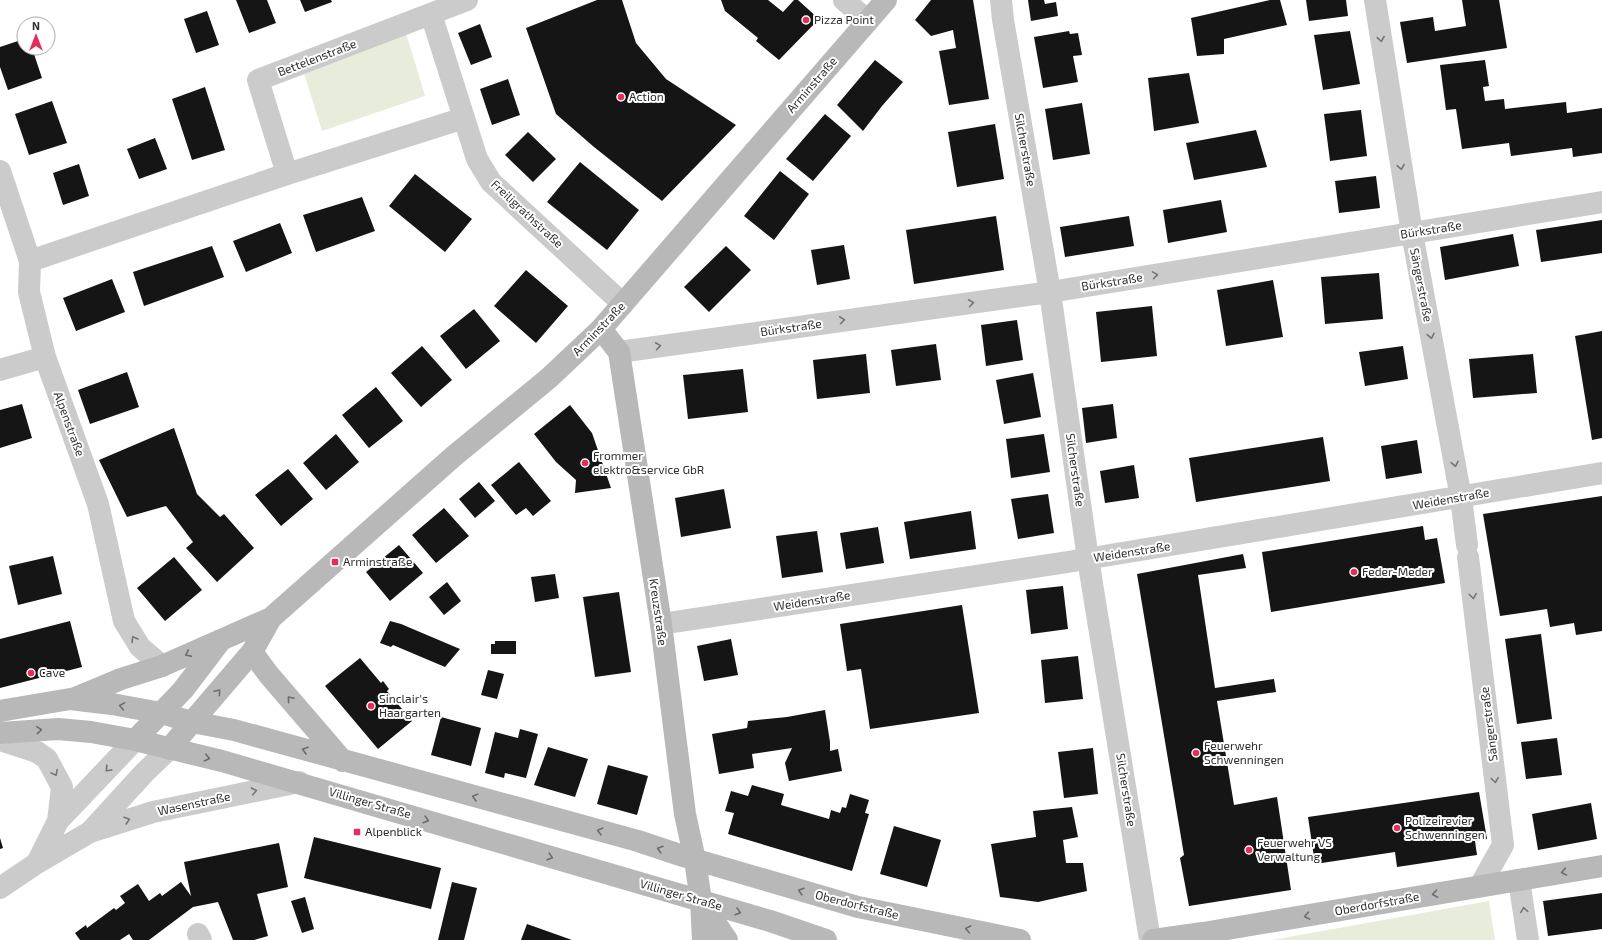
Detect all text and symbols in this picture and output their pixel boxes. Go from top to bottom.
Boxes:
place label: Pizza Point [814,12,874,26]
marker: Pizza Point [801,15,811,25]
north arrow [16,16,56,56]
text: N [32,19,40,32]
one-way arrow [1376,35,1385,42]
street label: Bettelenstraße [275,36,358,78]
street label: Arminstraße [783,54,839,115]
place label: Action [629,89,664,103]
marker: Action [616,92,626,102]
street label: Silcherstraße [1013,112,1039,187]
one-way arrow [1396,164,1405,170]
street label: Freiligrathstraße [489,176,567,250]
street label: Bürkstraße [1399,217,1462,241]
street label: Sängerstraße [1408,247,1436,323]
street label: Bürkstraße [1080,269,1143,293]
one-way arrow [1152,271,1158,280]
street label: Arminstraße [569,298,627,358]
one-way arrow [968,299,974,308]
street label: Bürkstraße [759,316,822,338]
one-way arrow [839,316,845,325]
one-way arrow [1426,333,1435,339]
one-way arrow [655,342,661,351]
street label: Alpenstraße [52,389,88,458]
street label: Silcherstraße [1064,432,1088,507]
place label: Frommer elektro&service GbR [593,448,704,476]
marker: Frommer elektro&service GbR [580,458,590,468]
one-way arrow [1450,461,1459,467]
street label: Weidenstraße [1411,484,1490,512]
street label: Weidenstraße [1092,538,1171,564]
place label: Arminstraße [343,554,412,568]
marker: Arminstraße [330,557,340,567]
place label: Feder-Meder [1362,564,1433,578]
marker: Feder-Meder [1349,567,1359,577]
street label: Kreuzstraße [647,577,671,646]
street label: Weidenstraße [772,587,851,613]
one-way arrow [1468,593,1477,599]
one-way arrow [132,636,139,643]
one-way arrow [184,649,192,657]
place label: Cave [39,665,65,679]
marker: Cave [26,668,36,678]
street label: Sängerstraße [1477,686,1500,762]
one-way arrow [213,690,220,697]
place label: Sinclair's Haargarten [379,691,441,719]
one-way arrow [287,696,294,704]
marker: Sinclair's Haargarten [366,701,376,711]
one-way arrow [119,702,125,710]
one-way arrow [36,726,42,735]
place label: Feuerwehr Schwenningen [1204,738,1284,766]
one-way arrow [302,746,309,755]
marker: Feuerwehr Schwenningen [1191,748,1201,758]
street label: Silcherstraße [1114,752,1140,827]
one-way arrow [204,753,210,761]
one-way arrow [106,764,113,772]
one-way arrow [50,769,58,776]
one-way arrow [1491,777,1500,783]
street label: Villinger Straße [328,784,413,820]
street label: Wasenstraße [156,788,231,818]
one-way arrow [251,788,257,796]
one-way arrow [471,793,478,802]
place label: Polizeirevier Schwenningen [1405,813,1485,841]
one-way arrow [422,815,429,824]
one-way arrow [124,816,131,825]
marker: Polizeirevier Schwenningen [1392,823,1402,833]
place label: Alpenblick [365,824,422,838]
marker: Alpenblick [352,827,362,837]
one-way arrow [597,827,604,836]
place label: Feuerwehr VS Verwaltung [1257,835,1332,863]
one-way arrow [657,845,664,854]
marker: Feuerwehr VS Verwaltung [1244,845,1254,855]
one-way arrow [547,852,554,861]
one-way arrow [1560,867,1567,876]
street label: Villinger Straße [639,876,724,912]
one-way arrow [798,887,805,896]
street label: Oberdorfstraße [814,887,900,921]
street label: Oberdorfstraße [1333,889,1420,917]
one-way arrow [1432,889,1438,898]
one-way arrow [734,907,741,916]
one-way arrow [1520,907,1529,913]
one-way arrow [1304,911,1310,919]
one-way arrow [965,926,971,934]

